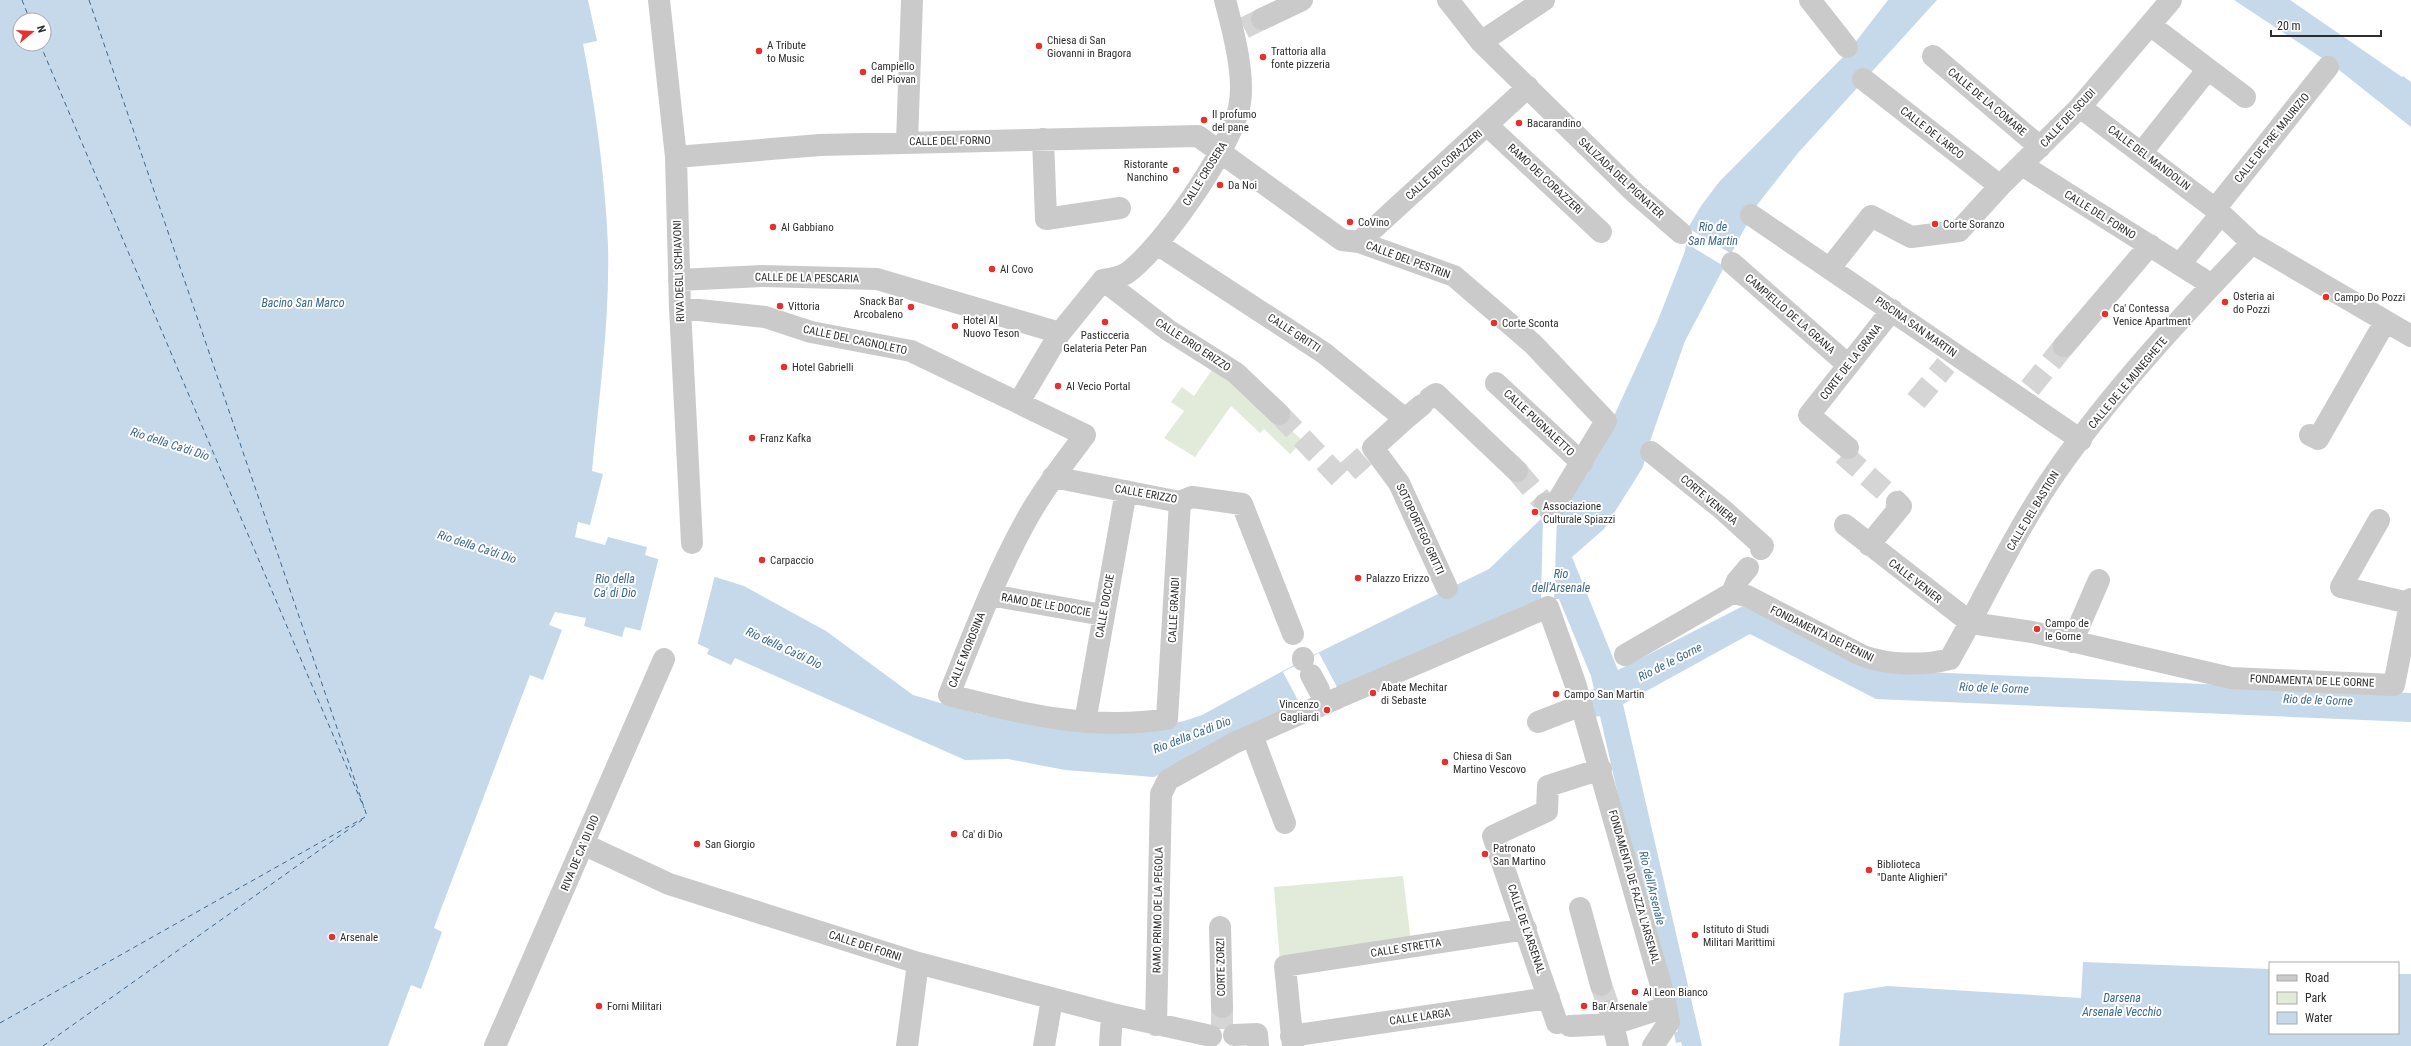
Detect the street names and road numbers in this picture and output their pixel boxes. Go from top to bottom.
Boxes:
street label: CALLE DE LA COMARE [1945,65,2029,139]
street label: CALLE DEI SCUDI [2038,86,2098,150]
street label: CALLE DE PRE' MAURIZIO [2232,91,2312,185]
street label: CALLE DE L'ARCO [1898,104,1966,162]
street label: CALLE DEL MANDOLIN [2105,123,2193,193]
street label: CALLE DEI CORAZZERI [1403,127,1485,203]
street label: CALLE DEL FORNO [909,134,991,148]
street label: SALIZADA DEL PIGNATER [1576,135,1666,221]
street label: CALLE CROSERA [1180,139,1230,208]
street label: RAMO DEI CORAZZERI [1505,141,1585,217]
street label: CALLE DEL FORNO [2062,188,2138,242]
street label: RIVA DEGLI SCHIAVONI [671,220,687,322]
street label: CALLE DEL PESTRIN [1364,239,1452,281]
street label: CALLE DE LA PESCARIA [755,271,860,285]
street label: CAMPIELLO DE LA GRANA [1742,271,1838,357]
street label: PISCINA SAN MARTIN [1873,294,1959,360]
street label: CALLE GRITTI [1265,311,1323,355]
street label: CALLE DRIO ERIZZO [1153,316,1233,374]
street label: CORTE DE LA GRANA [1817,321,1885,402]
street label: CALLE DEL CAGNOLETO [802,323,908,357]
street label: CALLE DE LE MUNEGHETE [2086,334,2170,431]
street label: CALLE PUGNALETTO [1501,387,1577,459]
street label: CALLE DEL BASTION [2004,469,2062,553]
street label: CORTE VENIERA [1678,472,1741,528]
street label: CALLE ERIZZO [1114,482,1178,506]
street label: SOTOPORTEGO GRITTI [1393,482,1447,576]
street label: CALLE VENIER [1886,556,1944,606]
street label: CALLE DOCCIE [1093,573,1117,639]
street label: CALLE GRANDI [1166,577,1182,643]
street label: RAMO DE LE DOCCIE [1000,591,1092,619]
street label: FONDAMENTA DEI PENINI [1768,603,1876,665]
street label: CALLE MOROSINA [946,610,988,690]
street label: FONDAMENTA DE LE GORNE [2250,672,2375,690]
street label: FONDAMENTA DE FAZZA L'ARSENAL [1606,808,1662,966]
street label: RIVA DE CA' DI DIO [558,813,602,893]
street label: RAMO PRIMO DE LA PEGOLA [1150,846,1166,973]
street label: CALLE DE L'ARSENAL [1505,883,1547,975]
street label: CALLE DEI FORNI [827,928,903,964]
street label: CALLE STRETTA [1370,936,1443,960]
street label: CORTE ZORZI [1214,938,1228,996]
street label: CALLE LARGA [1389,1006,1452,1028]

